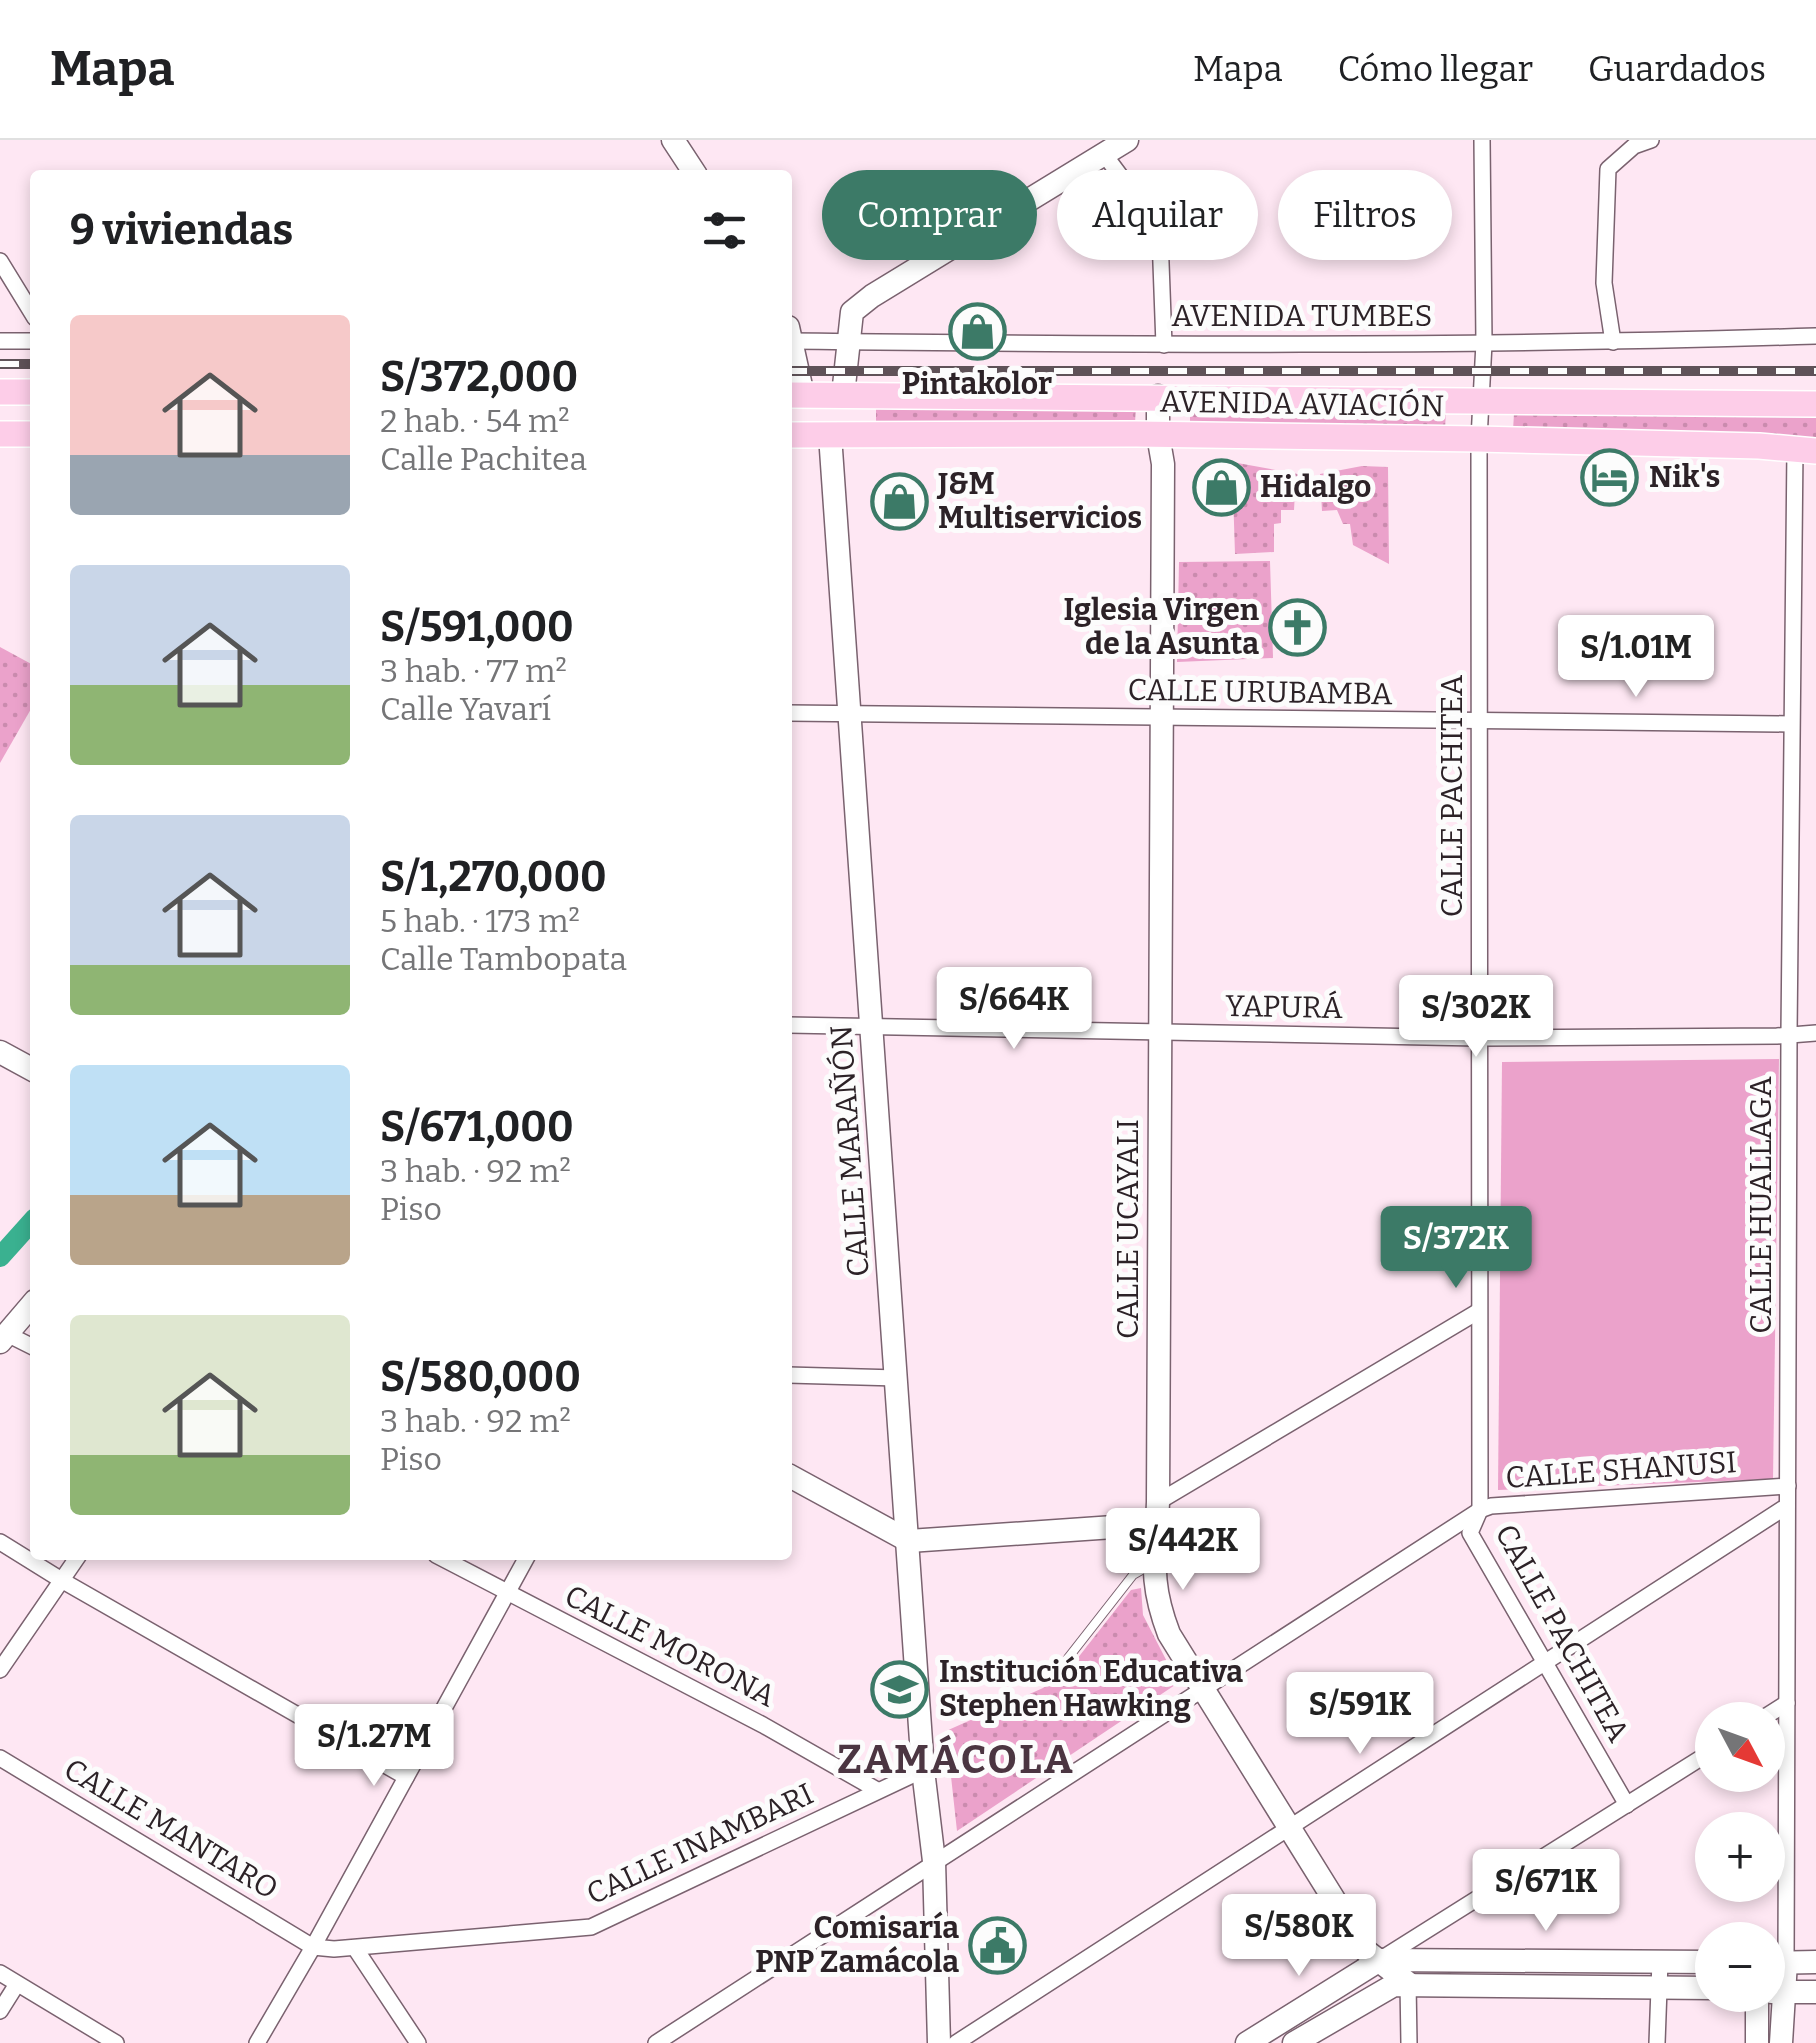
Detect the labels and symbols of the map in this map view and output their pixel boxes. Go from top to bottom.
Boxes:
street label: AVENIDA TUMBES [1172,298,1432,334]
shop icon: Pintakolor [947,302,1007,362]
place label: Pintakolor [902,366,1052,402]
street label: AVENIDA AVIACIÓN [1160,384,1444,424]
hotel icon: Nik's [1580,447,1640,507]
shop icon: Hidalgo [1191,457,1251,517]
place label: Nik's [1649,459,1720,495]
place label: J&M Multiservicios [936,466,1142,536]
place label: Hidalgo [1260,469,1371,505]
shop icon: J&M Multiservicios [869,471,929,531]
place label: Iglesia Virgen de la Asunta [1063,592,1260,662]
church icon: Iglesia Virgen de la Asunta [1268,597,1328,657]
pin: S/1.01M [1544,615,1728,700]
street label: CALLE URUBAMBA [1127,672,1393,712]
street label: CALLE PACHITEA [1434,674,1470,917]
pin: S/664K [933,967,1095,1052]
pin: S/302K [1395,975,1557,1060]
street label: YAPURÁ [1225,988,1344,1026]
street label: CALLE MARAÑÓN [823,1024,877,1278]
street label: CALLE HUALLAGA [1743,1076,1779,1334]
street label: CALLE UCAYALI [1110,1119,1146,1339]
pin: S/372K [1375,1206,1537,1291]
street label: CALLE SHANUSI [1504,1444,1738,1496]
pin: S/442K [1102,1508,1264,1593]
street label: CALLE PACHITEA [1487,1518,1637,1749]
street label: CALLE MORONA [559,1577,782,1715]
place label: Institución Educativa Stephen Hawking [939,1654,1243,1724]
school or university icon: Institución Educativa Stephen Hawking [870,1659,930,1719]
pin: S/591K [1279,1672,1441,1757]
north arrow [1695,1702,1785,1792]
pin: S/1.27M [282,1704,466,1789]
district label: ZAMÁCOLA [837,1734,1075,1784]
street label: CALLE MANTARO [58,1751,284,1907]
street label: CALLE INAMBARI [581,1776,819,1912]
pin: S/671K [1465,1849,1627,1934]
pin: S/580K [1218,1894,1380,1979]
place label: Comisaría PNP Zamácola [755,1910,959,1980]
public building icon: Comisaría PNP Zamácola [968,1915,1028,1975]

